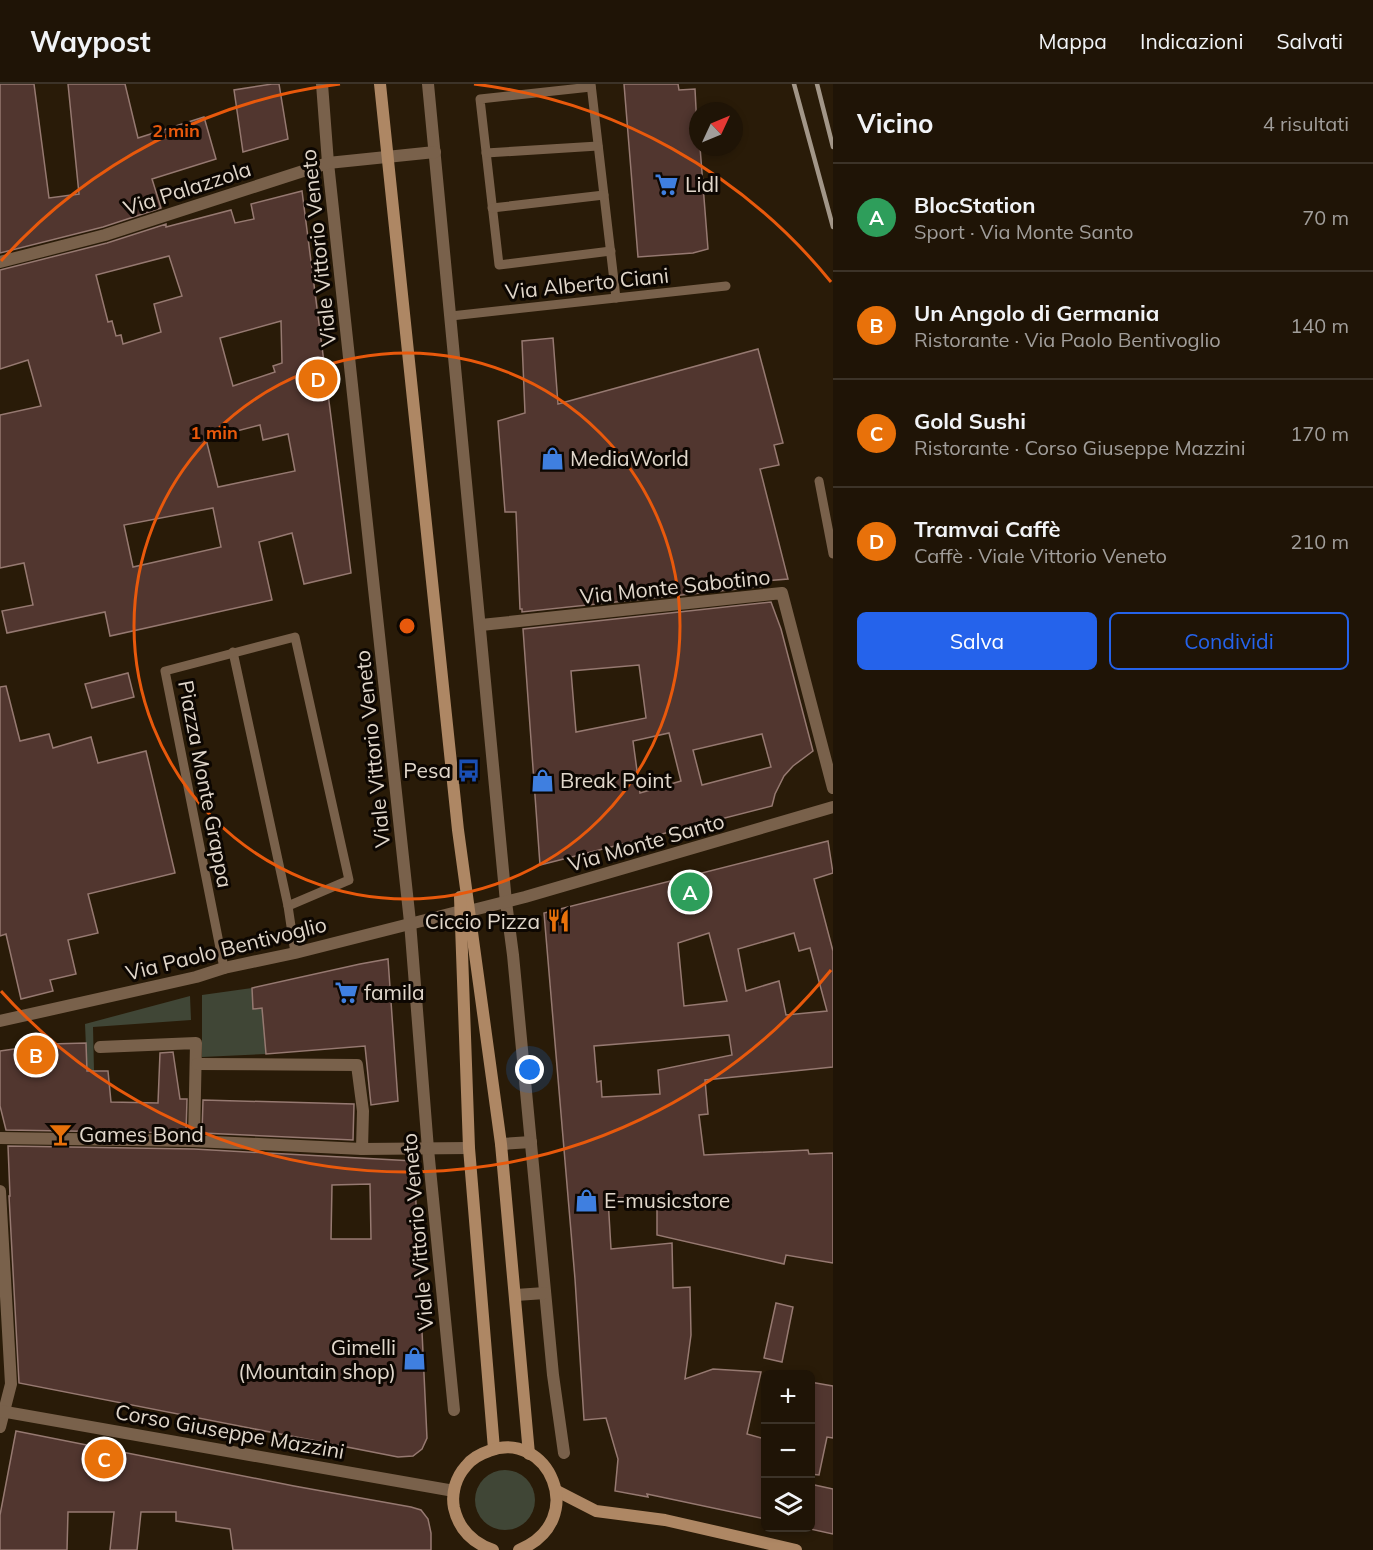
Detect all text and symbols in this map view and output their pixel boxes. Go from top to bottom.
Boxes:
text: Waypost [30,24,151,59]
text: Mappa [1039,28,1107,54]
text: Indicazioni [1140,28,1243,54]
text: Salvati [1276,28,1343,54]
north arrow [689,102,743,156]
text: Vicino [857,107,934,140]
text: 4 risultati [1263,111,1349,136]
text: 2 min [152,119,200,142]
street label: Viale Vittorio Veneto [295,148,341,348]
street label: Via Palazzola [120,155,254,221]
supermarket icon: Lidl [654,171,680,197]
place label: Lidl [685,171,719,197]
text: BlocStation [914,191,1035,219]
text: A [869,205,884,230]
text: 70 m [1302,205,1349,230]
text: Sport · Via Monte Santo [914,219,1133,244]
street label: Via Alberto Ciani [504,261,670,305]
text: Un Angolo di Germania [914,299,1159,327]
text: B [870,313,883,338]
text: 140 m [1290,313,1349,338]
text: Ristorante · Via Paolo Bentivoglio [914,327,1221,352]
pin: D [298,356,338,402]
text: Gold Sushi [914,407,1026,435]
text: 1 min [190,421,238,444]
text: C [870,421,883,446]
text: 170 m [1290,421,1349,446]
text: Ristorante · Corso Giuseppe Mazzini [914,435,1246,460]
shop icon: MediaWorld [539,445,565,471]
place label: MediaWorld [570,445,689,471]
text: Tramvai Caffè [914,515,1061,543]
text: D [869,529,884,554]
text: 210 m [1290,529,1349,554]
text: Caffè · Viale Vittorio Veneto [914,543,1167,568]
street label: Via Monte Sabotino [579,563,771,609]
button: Salva [857,612,1097,670]
button: Condividi [1109,612,1349,670]
centre of rings [397,616,417,636]
street label: Viale Vittorio Veneto [349,649,395,849]
street label: Piazza Monte Grappa [173,678,239,890]
place label: Pesa [403,757,451,783]
bus stop icon: Pesa [456,757,482,783]
shop icon: Break Point [529,767,555,793]
place label: Break Point [560,767,672,793]
street label: Via Monte Santo [565,807,727,877]
pin: A [670,870,710,914]
place label: Ciccio Pizza [425,908,540,934]
restaurant icon: Ciccio Pizza [545,908,571,934]
street label: Via Paolo Bentivoglio [123,910,329,986]
supermarket icon: famila [333,979,359,1005]
place label: famila [364,979,425,1005]
pin: B [16,1032,56,1078]
your location [515,1055,544,1084]
bar icon: Games Bond [48,1121,74,1147]
place label: Games Bond [79,1121,204,1147]
street label: Viale Vittorio Veneto [395,1132,439,1332]
shop icon: E-musicstore [573,1187,599,1213]
place label: E-musicstore [604,1187,730,1213]
place label: Gimelli (Mountain shop) [238,1334,396,1384]
shop icon: Gimelli (Mountain shop) [401,1346,427,1372]
map controls [761,1370,815,1532]
button: + [761,1370,815,1424]
street label: Corso Giuseppe Mazzini [113,1398,347,1464]
button: − [761,1424,815,1478]
pin: C [84,1436,124,1482]
button: layers [761,1478,815,1532]

